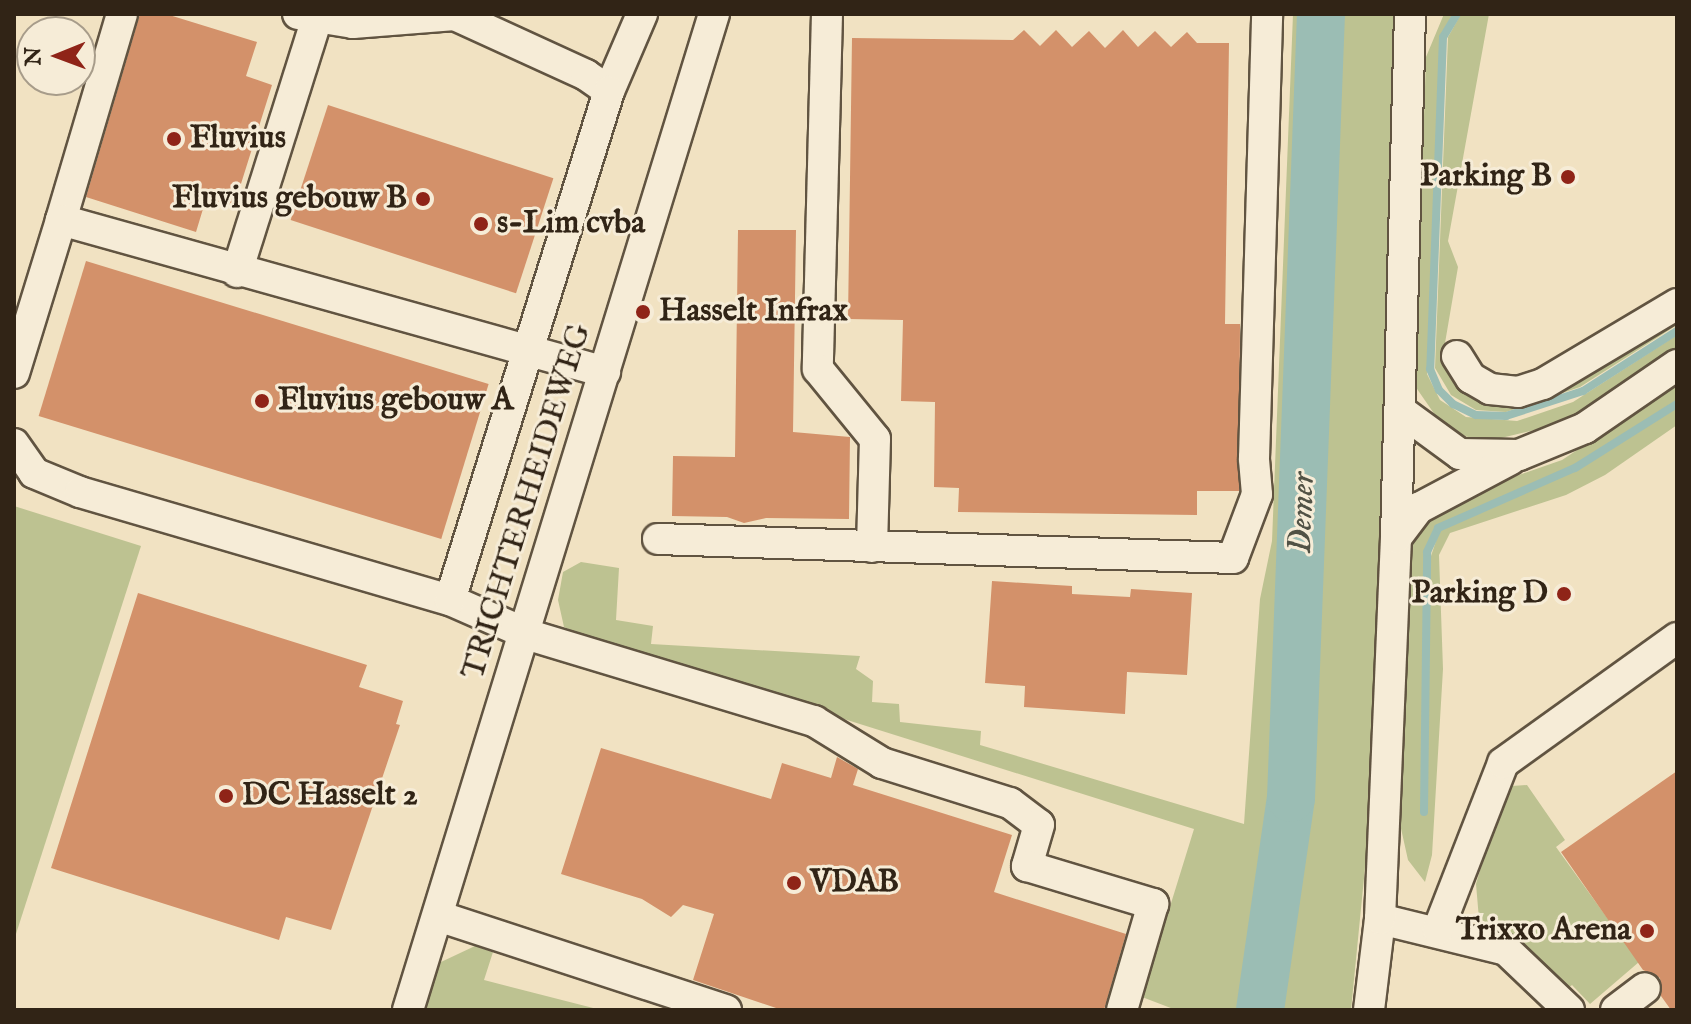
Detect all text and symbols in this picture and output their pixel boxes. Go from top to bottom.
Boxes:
north arrow [16,16,96,96]
text: N [20,47,48,66]
place label: Fluvius [190,120,286,158]
marker: Fluvius [165,130,183,148]
place label: Parking B [1420,158,1552,196]
marker: Parking B [1559,168,1577,186]
place label: Fluvius gebouw B [172,180,407,218]
marker: Fluvius gebouw B [414,190,432,208]
place label: s-Lim cvba [497,205,645,243]
marker: s-Lim cvba [472,215,490,233]
place label: Hasselt Infrax [659,293,848,331]
marker: Hasselt Infrax [634,303,652,321]
street label: TRICHTERHEIDEWEG [456,320,600,684]
place label: Fluvius gebouw A [278,382,513,420]
marker: Fluvius gebouw A [253,392,271,410]
water label: Demer [1280,472,1324,554]
place label: Parking D [1411,575,1548,613]
marker: Parking D [1555,585,1573,603]
place label: DC Hasselt 2 [242,777,418,815]
marker: DC Hasselt 2 [217,787,235,805]
place label: VDAB [810,864,899,902]
marker: VDAB [785,874,803,892]
place label: Trixxo Arena [1456,912,1631,950]
marker: Trixxo Arena [1638,922,1656,940]

